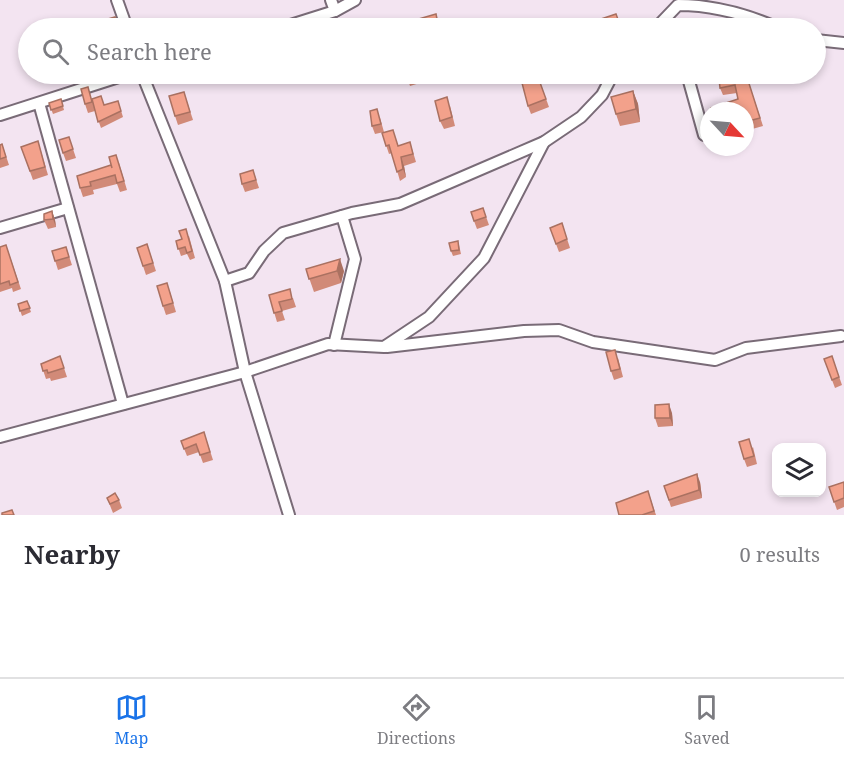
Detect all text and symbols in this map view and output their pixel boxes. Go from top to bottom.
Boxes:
search box [18,18,826,84]
icon: search [39,35,72,68]
text: Search here [87,36,212,66]
north arrow [700,102,754,156]
map controls [772,443,826,497]
button: layers [772,443,826,497]
text: Nearby [24,536,120,572]
text: 0 results [740,541,820,568]
tab: Map [114,691,148,749]
tab: Directions [377,691,455,749]
tab: Saved [684,691,730,749]

